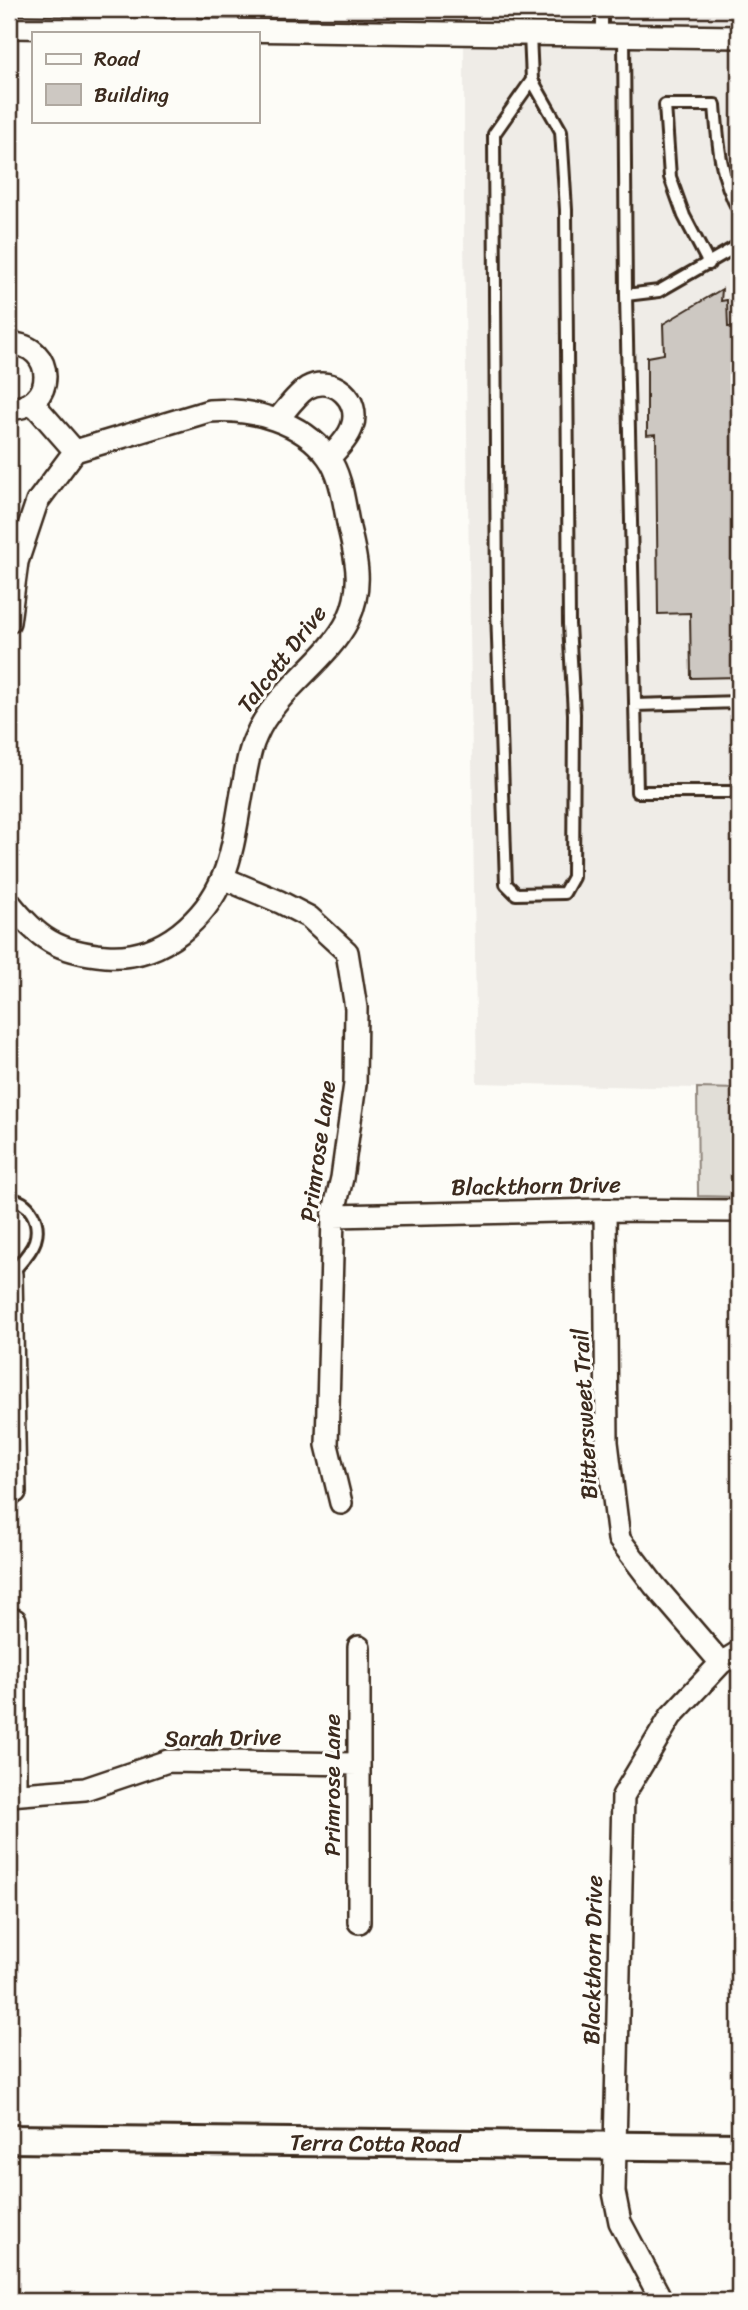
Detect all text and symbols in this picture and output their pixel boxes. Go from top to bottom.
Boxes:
legend [32,32,259,122]
text: Road [94,40,141,78]
text: Building [94,76,170,114]
street label: Talcott Drive [226,595,338,722]
street label: Primrose Lane [288,1077,348,1224]
street label: Blackthorn Drive [451,1164,621,1208]
street label: Bittersweet Trail [560,1327,610,1501]
street label: Primrose Lane [312,1714,353,1856]
street label: Sarah Drive [164,1716,282,1760]
street label: Blackthorn Drive [571,1875,615,2045]
street label: Terra Cotta Road [290,2122,462,2164]

